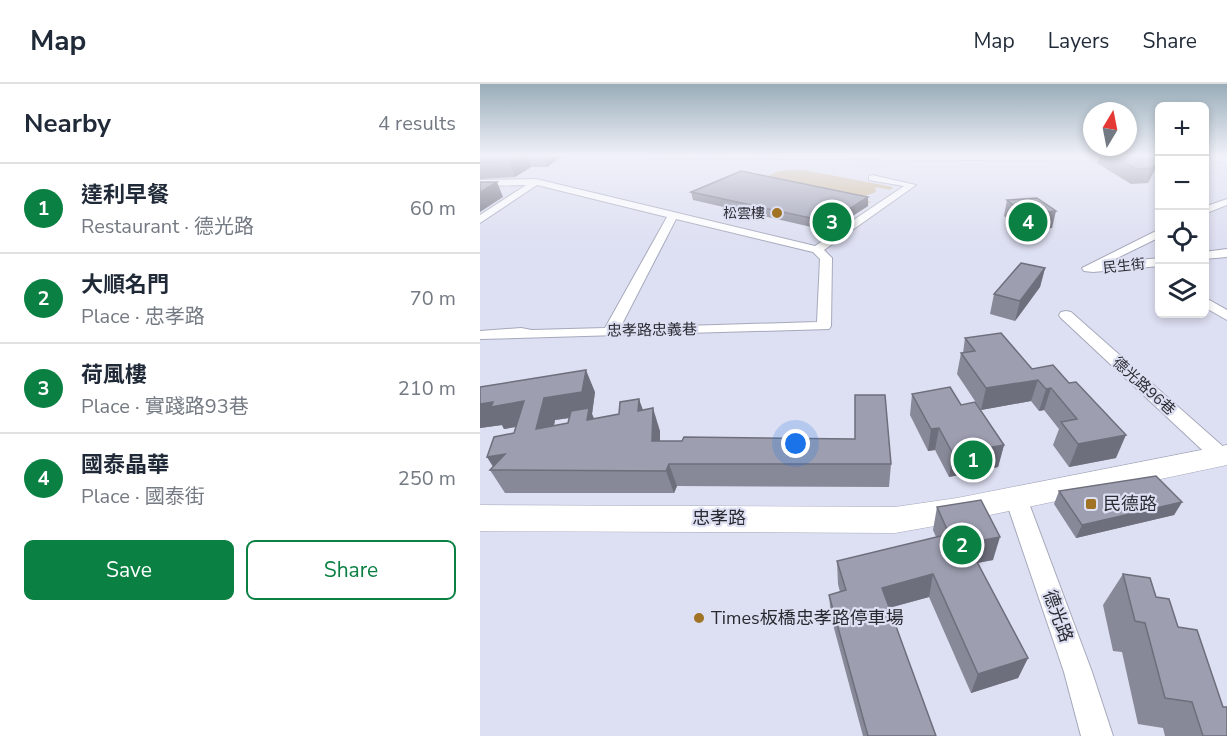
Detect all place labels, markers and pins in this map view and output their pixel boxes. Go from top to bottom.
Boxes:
pin: 3 [812,200,852,244]
pin: 4 [1008,200,1048,244]
place label: 松雲樓 [723,204,765,223]
marker: 松雲樓 [770,206,784,220]
pin: 1 [954,438,992,482]
place label: 民德路 [1103,492,1157,516]
marker: 民德路 [1084,497,1098,511]
pin: 2 [942,522,982,568]
place label: Times板橋忠孝路停車場 [711,606,904,630]
marker: Times板橋忠孝路停車場 [692,611,706,625]

